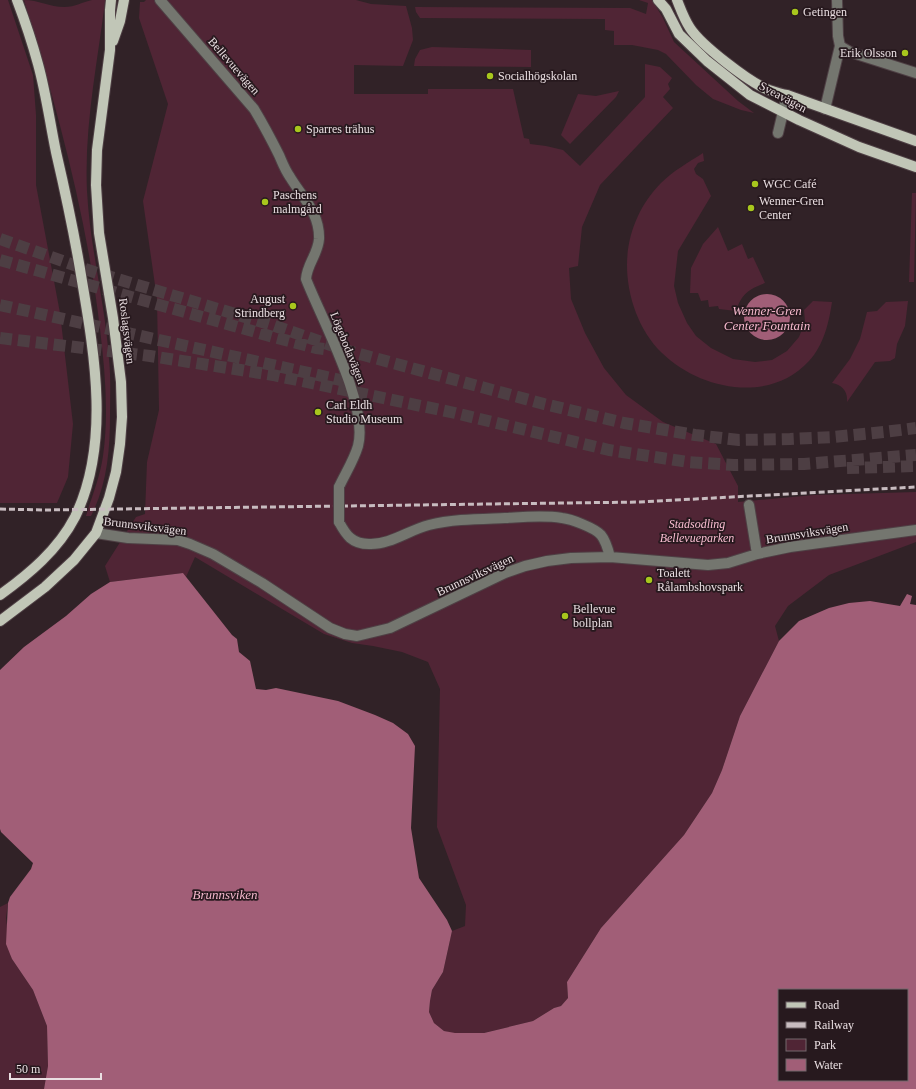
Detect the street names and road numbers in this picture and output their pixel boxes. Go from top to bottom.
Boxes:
street label: Bellevuevägen [205,34,263,98]
street label: Sveavägen [757,79,809,115]
street label: Roslagsvägen [116,297,138,365]
street label: Lögebodavägen [327,310,369,386]
street label: Brunnsviksvägen [103,514,187,538]
street label: Brunnsviksvägen [765,520,849,546]
street label: Brunnsviksvägen [434,551,516,599]

